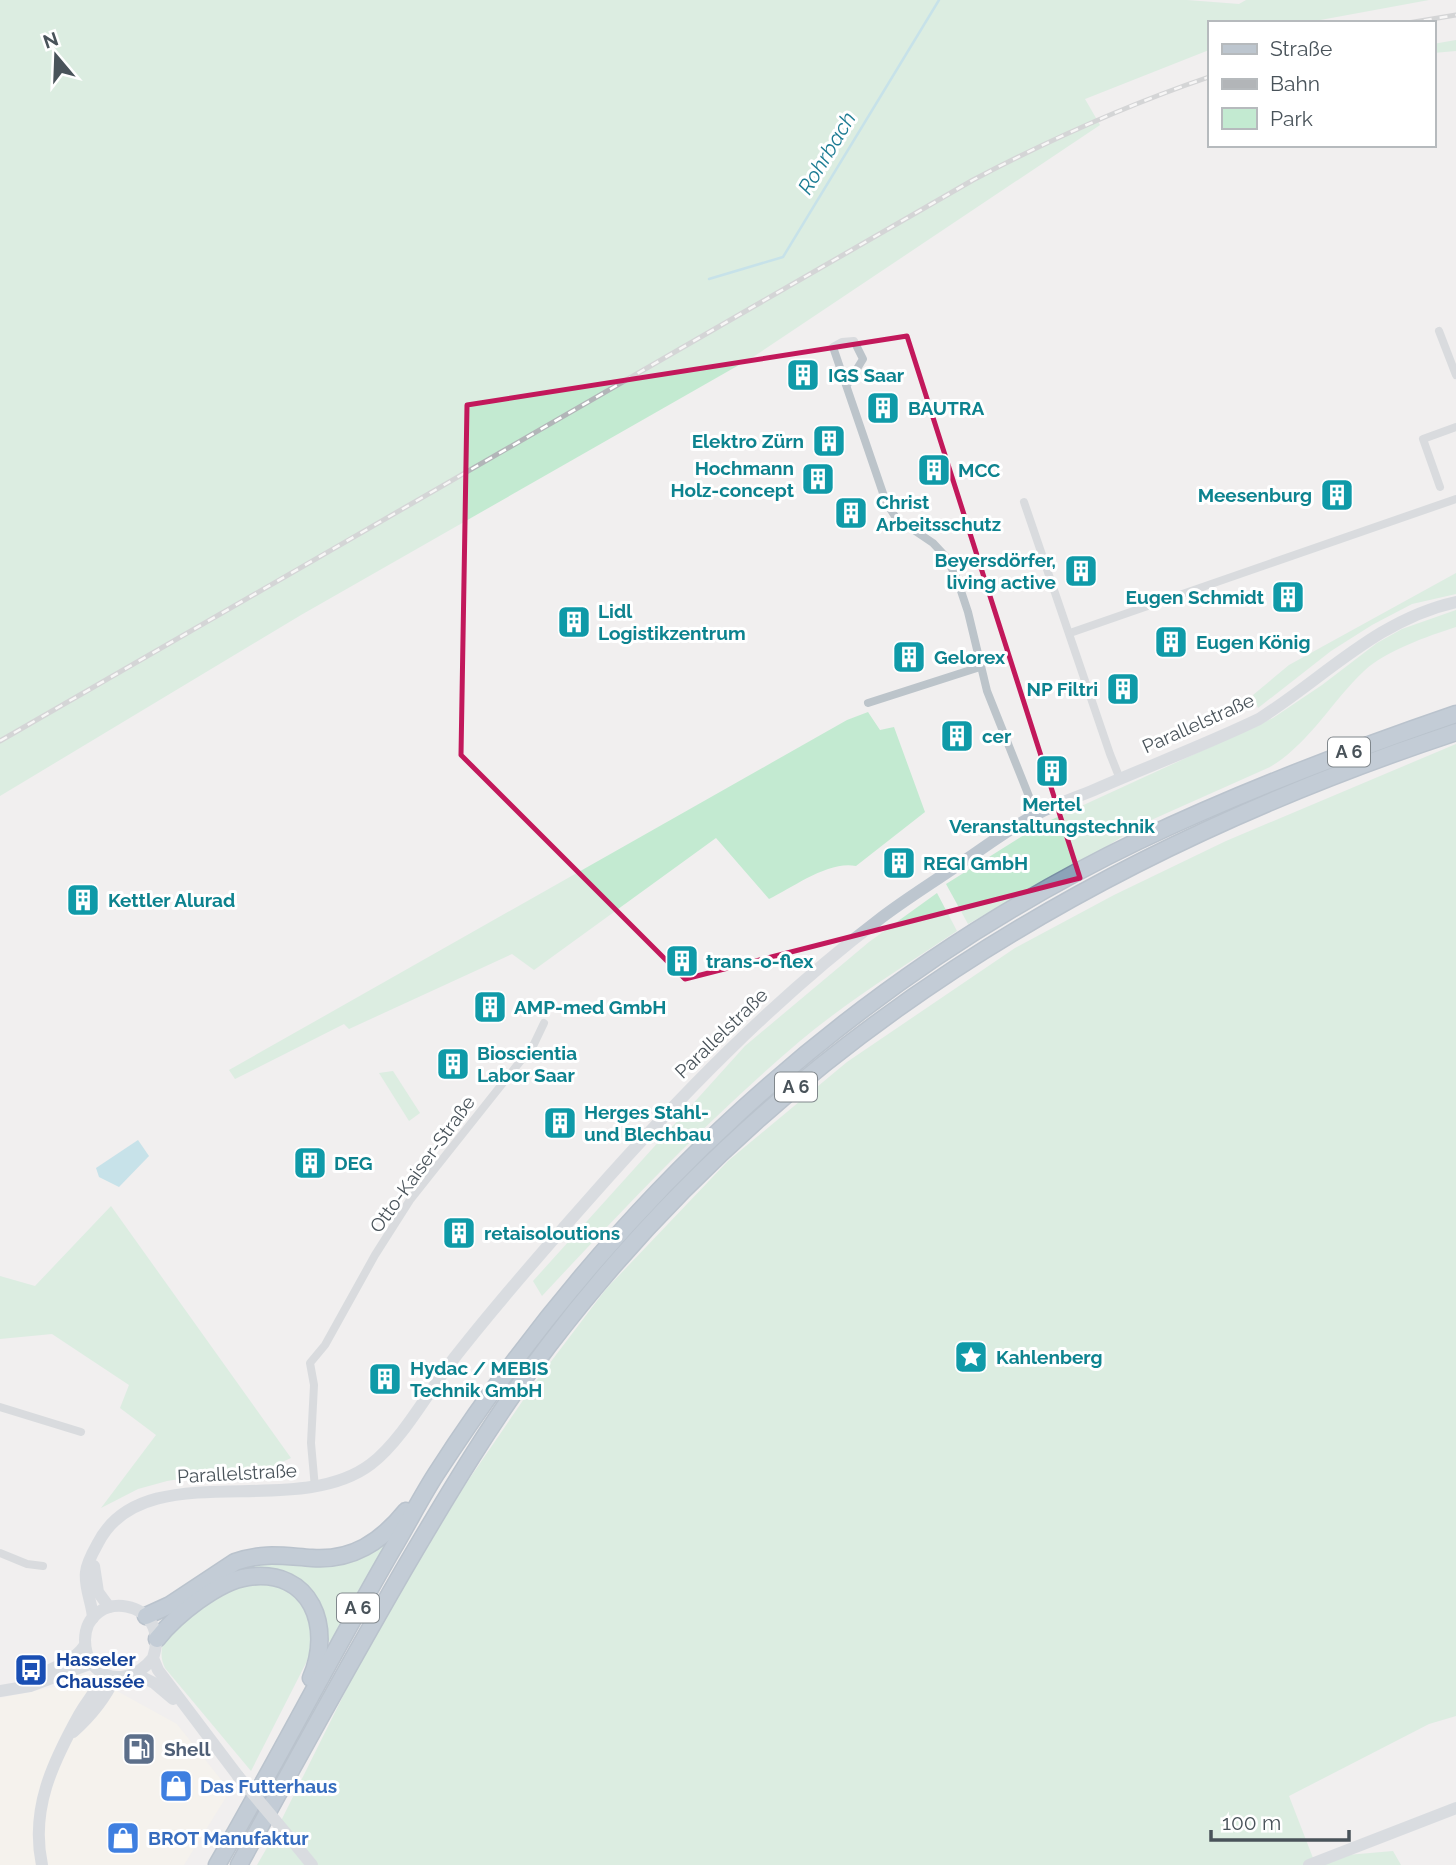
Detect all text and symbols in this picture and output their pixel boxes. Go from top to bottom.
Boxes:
north arrow [21,21,91,91]
legend [1208,21,1435,147]
text: N [40,27,61,53]
text: Straße [1270,36,1332,61]
text: Bahn [1270,71,1320,96]
text: Park [1270,106,1313,131]
water label: Rohrbach [792,107,861,198]
building icon: IGS Saar [784,356,822,394]
place label: IGS Saar [828,364,905,386]
building icon: BAUTRA [864,389,902,427]
place label: BAUTRA [908,397,984,419]
building icon: Elektro Zürn [810,422,848,460]
place label: Elektro Zürn [692,430,804,452]
building icon: MCC [915,451,953,489]
place label: Hochmann Holz-concept [671,457,795,501]
place label: MCC [958,459,1000,481]
building icon: Hochmann Holz-concept [799,460,837,498]
building icon: Meesenburg [1318,476,1356,514]
place label: Meesenburg [1198,484,1312,506]
place label: Christ Arbeitsschutz [876,491,1001,535]
building icon: Christ Arbeitsschutz [832,494,870,532]
place label: Beyersdörfer, living active [935,549,1056,593]
building icon: Beyersdörfer, living active [1062,552,1100,590]
building icon: Eugen Schmidt [1269,578,1307,616]
place label: Eugen Schmidt [1126,586,1265,608]
place label: Lidl Logistikzentrum [598,600,746,644]
building icon: Lidl Logistikzentrum [555,603,593,641]
building icon: Eugen König [1152,623,1190,661]
place label: Eugen König [1196,631,1310,653]
building icon: Gelorex [890,638,928,676]
place label: Gelorex [934,646,1006,668]
building icon: NP Filtri [1104,670,1142,708]
place label: NP Filtri [1026,678,1098,700]
street label: Parallelstraße [1139,689,1257,757]
building icon: cer [938,717,976,755]
place label: cer [982,725,1012,747]
road number: A 6 [1328,738,1370,766]
building icon: Mertel Veranstaltungstechnik [1033,752,1071,790]
place label: Mertel Veranstaltungstechnik [949,793,1155,837]
building icon: REGI GmbH [880,844,918,882]
place label: REGI GmbH [923,852,1028,874]
building icon: Kettler Alurad [64,881,102,919]
place label: Kettler Alurad [108,889,235,911]
building icon: trans-o-flex [663,942,701,980]
place label: trans-o-flex [706,950,814,972]
street label: Parallelstraße [670,983,772,1083]
building icon: AMP-med GmbH [471,988,509,1026]
place label: AMP-med GmbH [514,996,666,1018]
place label: Bioscientia Labor Saar [477,1042,577,1086]
building icon: Bioscientia Labor Saar [434,1045,472,1083]
road number: A 6 [775,1072,817,1102]
street label: Otto-Kaiser-Straße [365,1091,479,1237]
place label: Herges Stahl- und Blechbau [584,1101,711,1145]
building icon: Herges Stahl- und Blechbau [541,1104,579,1142]
building icon: DEG [291,1144,329,1182]
place label: DEG [334,1152,373,1174]
building icon: retaisoloutions [440,1214,478,1252]
place label: retaisoloutions [484,1222,620,1244]
place icon: Kahlenberg [952,1338,990,1376]
place label: Kahlenberg [996,1346,1103,1368]
place label: Hydac / MEBIS Technik GmbH [410,1357,549,1401]
building icon: Hydac / MEBIS Technik GmbH [366,1360,404,1398]
street label: Parallelstraße [177,1459,297,1487]
road number: A 6 [337,1594,379,1623]
place label: Hasseler Chaussée [56,1648,145,1692]
bus stop icon: Hasseler Chaussée [12,1651,50,1689]
fuel station icon: Shell [120,1730,158,1768]
place label: Shell [164,1738,211,1760]
shop icon: Das Futterhaus [157,1767,195,1805]
place label: Das Futterhaus [200,1775,337,1797]
scale bar [1211,1798,1349,1842]
text: 100 m [1222,1810,1281,1835]
shop icon: BROT Manufaktur [104,1819,142,1857]
place label: BROT Manufaktur [148,1827,309,1849]

